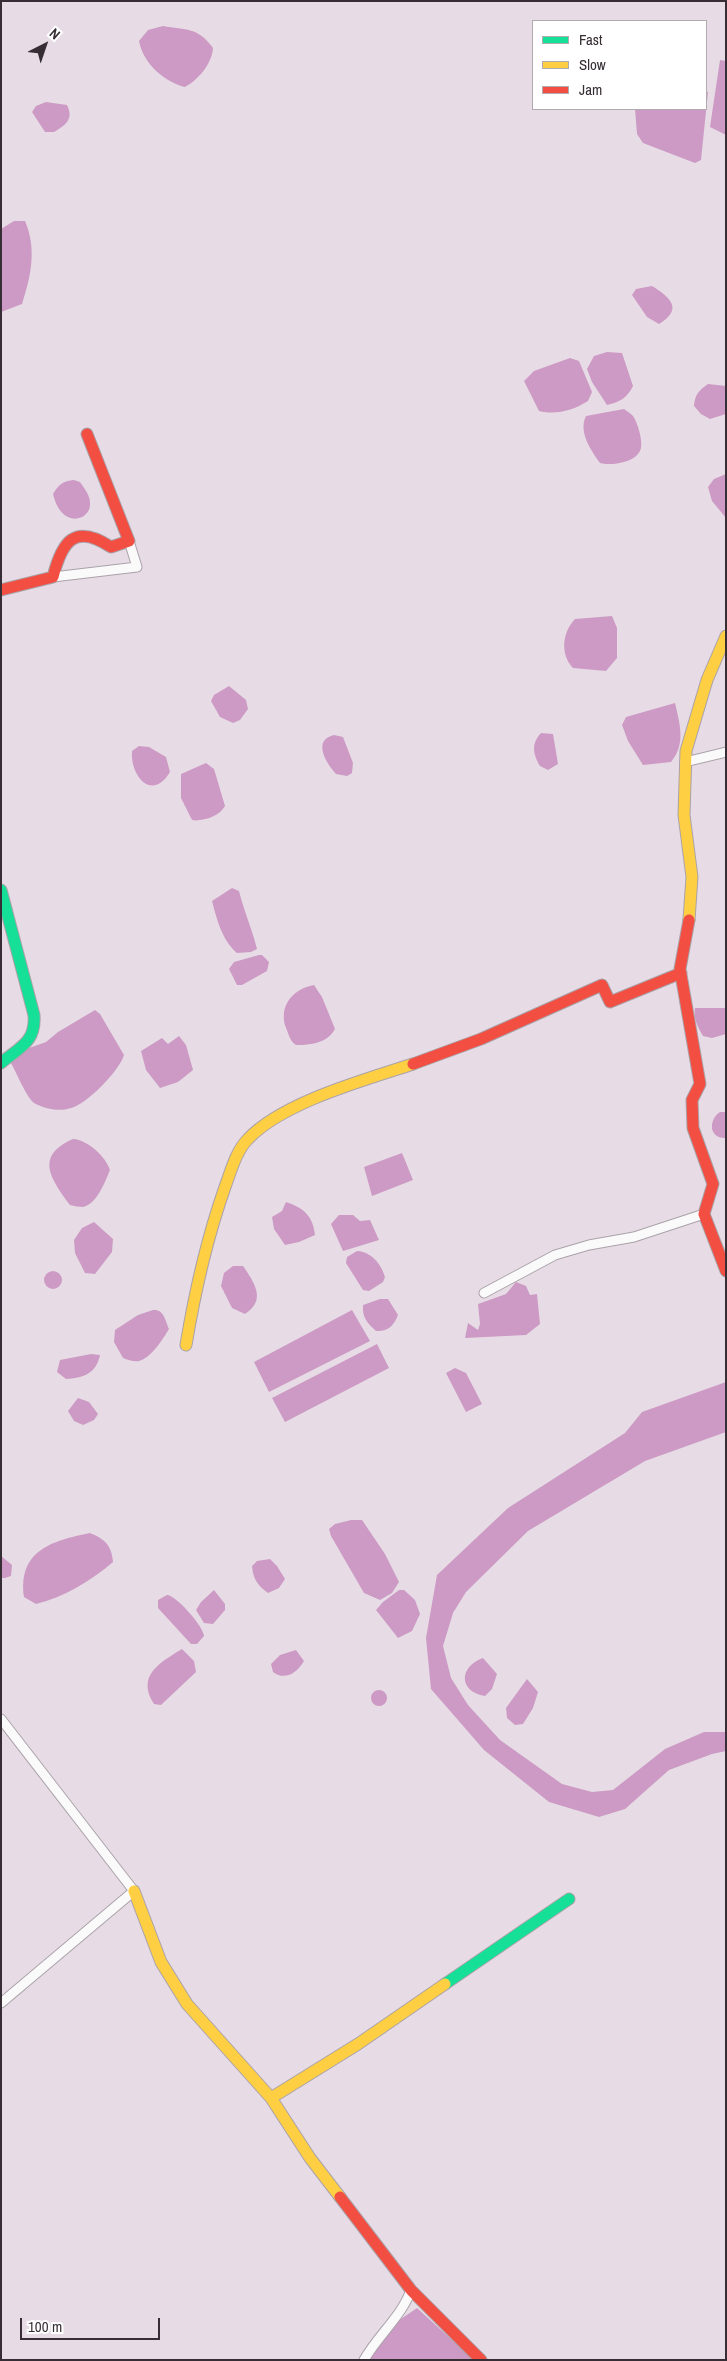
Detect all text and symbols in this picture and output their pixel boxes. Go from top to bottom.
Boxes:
north arrow [20,20,70,70]
legend [532,20,707,110]
text: N [46,24,64,43]
text: Fast [579,29,602,50]
text: Slow [579,54,606,75]
text: Jam [579,79,602,100]
scale bar [22,2308,162,2340]
text: 100 m [28,2316,62,2337]

